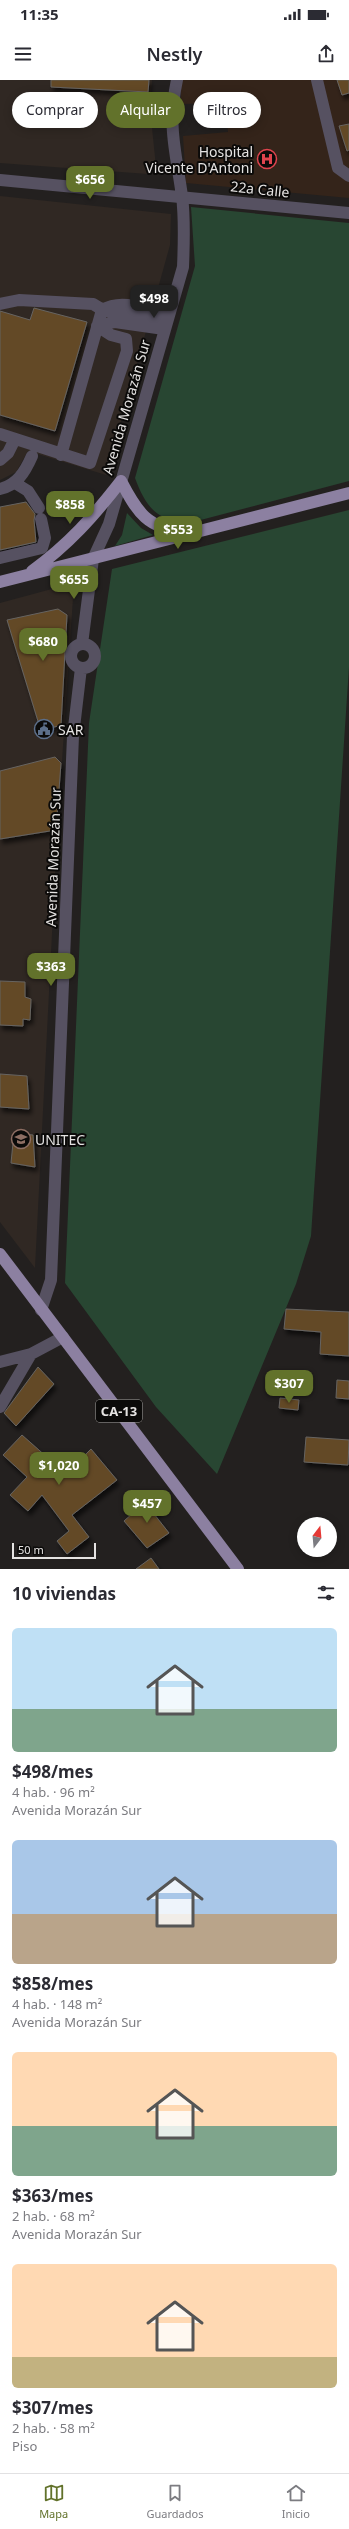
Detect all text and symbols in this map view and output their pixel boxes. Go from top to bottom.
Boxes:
text: 11:35 [20,4,59,24]
text: Nestly [147,42,202,66]
icon: menu [12,43,34,65]
icon: share [315,43,337,65]
chip: Comprar [12,92,98,128]
chip: Alquilar [106,92,185,128]
chip: Filtros [193,92,261,128]
place label: Hospital Vicente D'Antoni [145,142,253,177]
hospital icon: Hospital Vicente D'Antoni [256,148,278,170]
pin: $656 [66,166,114,200]
text: $656 [75,170,105,188]
street label: 22a Calle [229,176,291,202]
pin: $498 [130,285,178,319]
text: $498 [139,289,169,307]
street label: Avenida Morazán Sur [98,337,154,477]
pin: $858 [46,491,94,525]
text: $858 [55,495,85,513]
pin: $553 [154,516,202,550]
text: $553 [163,520,193,538]
pin: $655 [50,566,98,600]
text: $655 [59,570,89,588]
pin: $680 [19,628,67,662]
text: $680 [28,632,58,650]
public building icon: SAR [33,718,55,740]
place label: SAR [58,720,84,739]
street label: Avenida Morazán Sur [41,787,65,927]
pin: $363 [27,953,75,987]
text: $363 [36,957,66,975]
school or university icon: UNITEC [10,1128,32,1150]
place label: UNITEC [35,1130,85,1149]
pin: $307 [265,1370,313,1404]
text: $307 [274,1374,304,1392]
road number: CA-13 [96,1400,142,1422]
pin: $1,020 [26,1452,92,1486]
text: $1,020 [39,1456,79,1474]
pin: $457 [123,1490,171,1524]
text: $457 [132,1494,162,1512]
north arrow [297,1517,337,1557]
map controls [297,1517,337,1557]
scale bar [12,1541,96,1560]
text: 50 m [18,1542,44,1557]
text: 10 viviendas [12,1582,116,1605]
icon: filters [315,1582,337,1604]
icon: home [139,1654,211,1726]
text: $498/mes [12,1760,93,1783]
text: 4 hab. · 96 m² [12,1783,95,1801]
text: Avenida Morazán Sur [12,1801,142,1819]
icon: home [139,1866,211,1938]
text: $858/mes [12,1972,93,1995]
text: 4 hab. · 148 m² [12,1995,102,2013]
text: Avenida Morazán Sur [12,2013,142,2031]
icon: home [139,2078,211,2150]
text: $363/mes [12,2184,93,2207]
text: 2 hab. · 68 m² [12,2207,95,2225]
text: Avenida Morazán Sur [12,2225,142,2243]
icon: home [139,2290,211,2362]
text: $307/mes [12,2396,93,2419]
text: 2 hab. · 58 m² [12,2419,95,2437]
text: Piso [12,2437,37,2455]
tab: Mapa [39,2482,68,2521]
tab: Guardados [146,2482,203,2521]
tab: Inicio [282,2482,310,2521]

